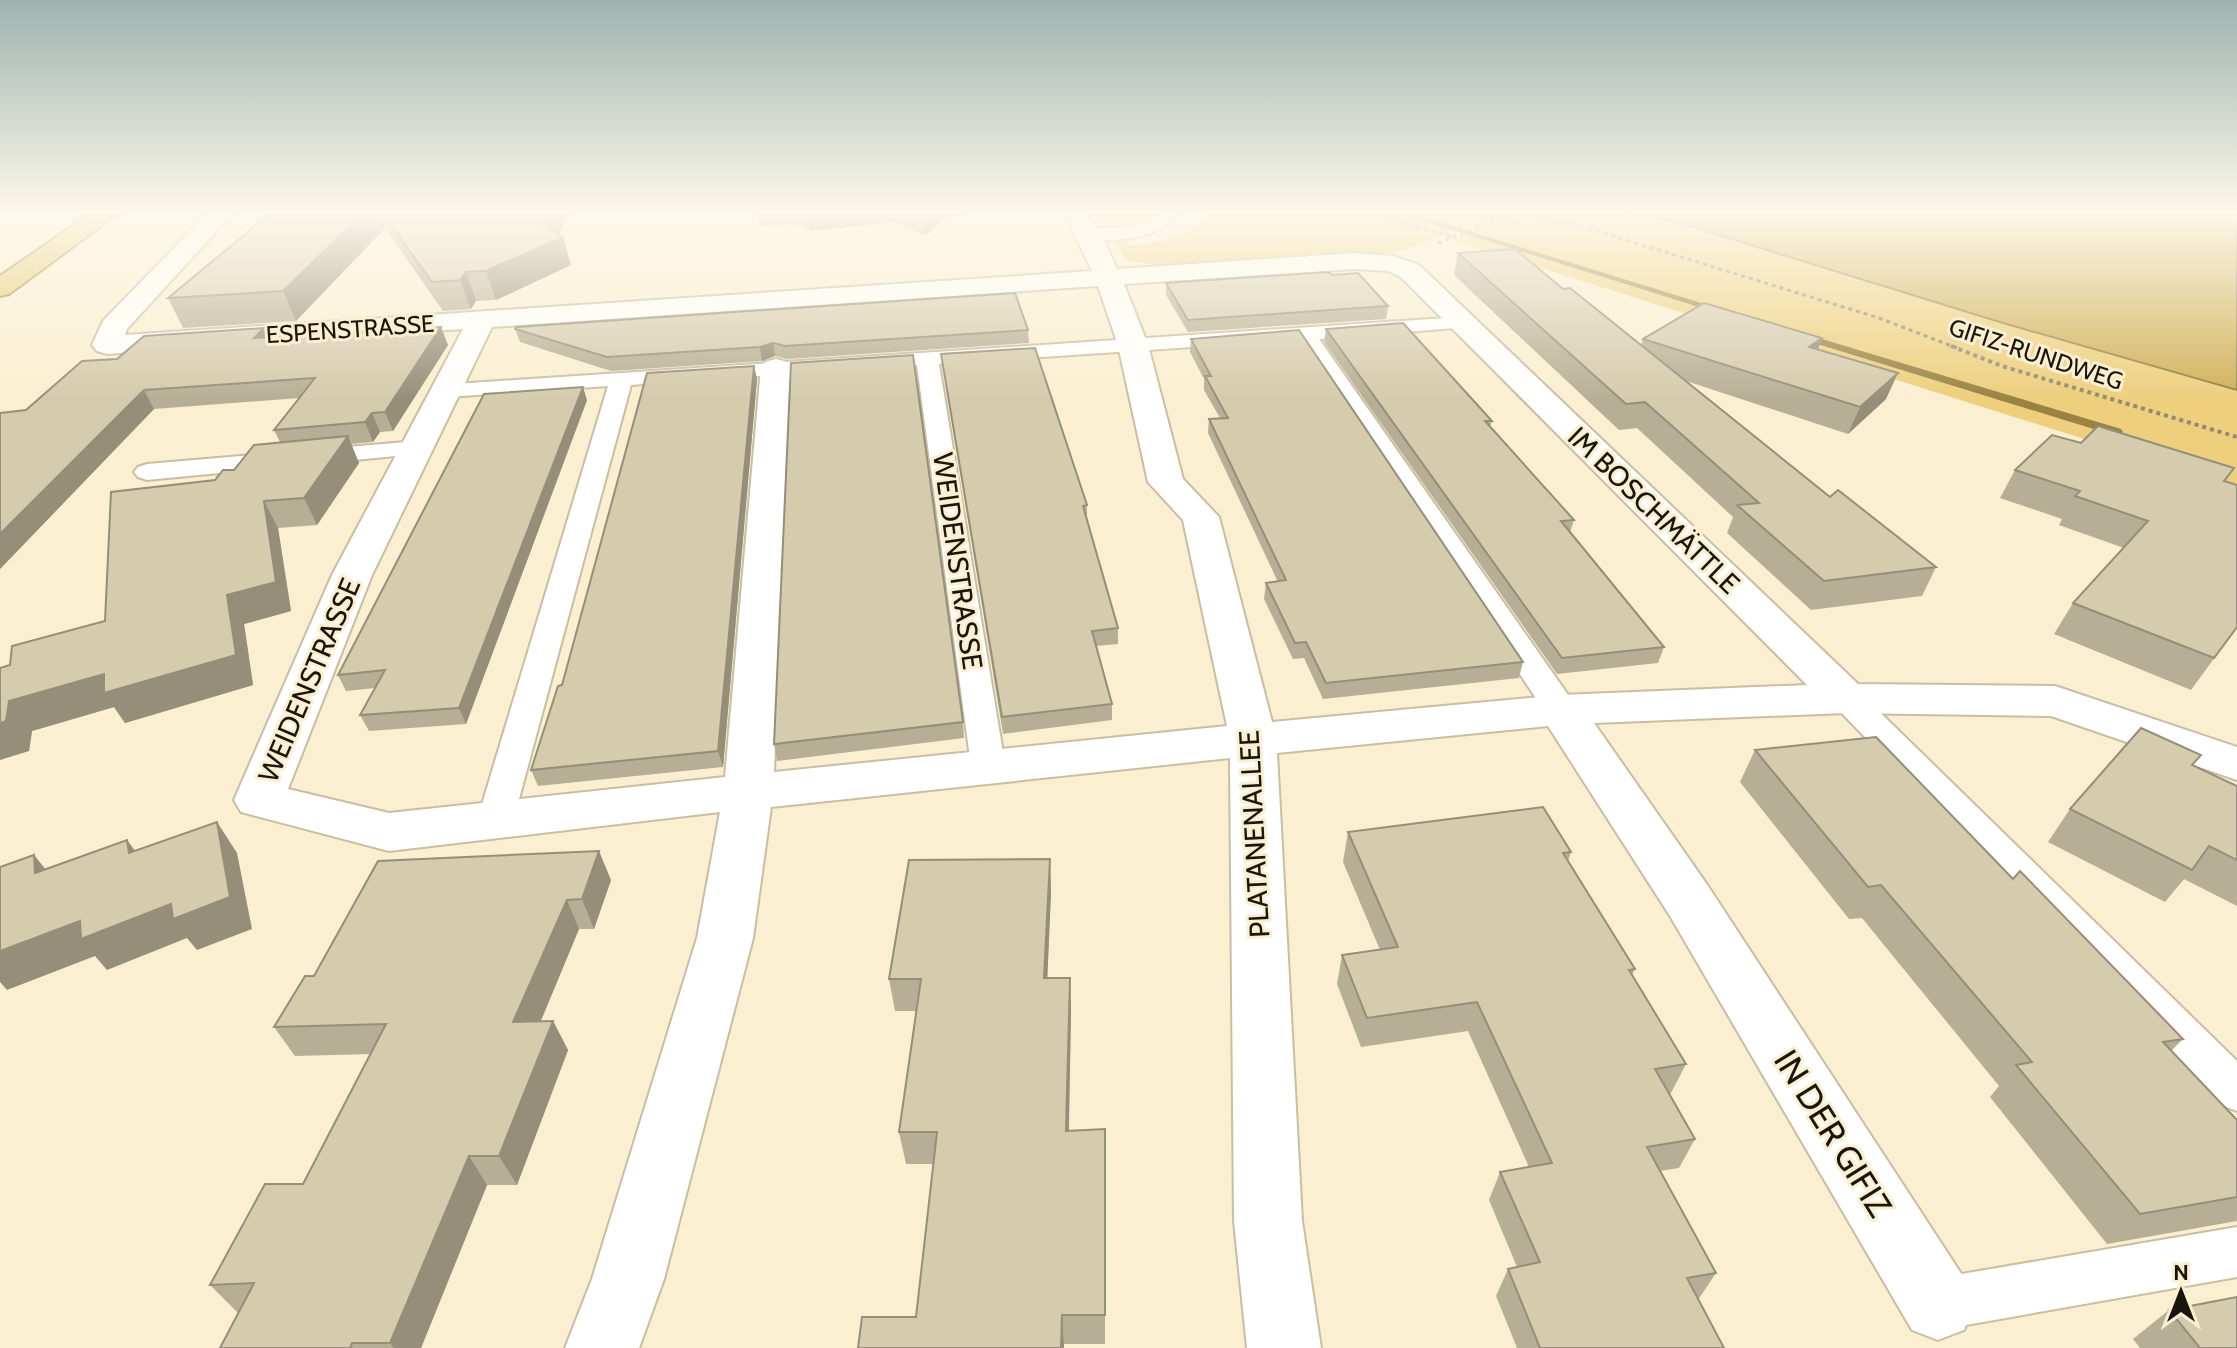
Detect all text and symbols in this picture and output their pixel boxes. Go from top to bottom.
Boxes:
street label: ESPENSTRASSE [265,309,435,349]
street label: GIFIZ-RUNDWEG [1945,312,2127,396]
street label: IM BOSCHMÄTTLE [1561,419,1747,601]
street label: WEIDENSTRASSE [926,451,990,671]
street label: WEIDENSTRASSE [251,573,367,787]
street label: PLATANENALLEE [1232,729,1276,939]
street label: IN DER GIFIZ [1765,1042,1901,1224]
north arrow [2141,1252,2221,1332]
text: N [2173,1259,2189,1286]

